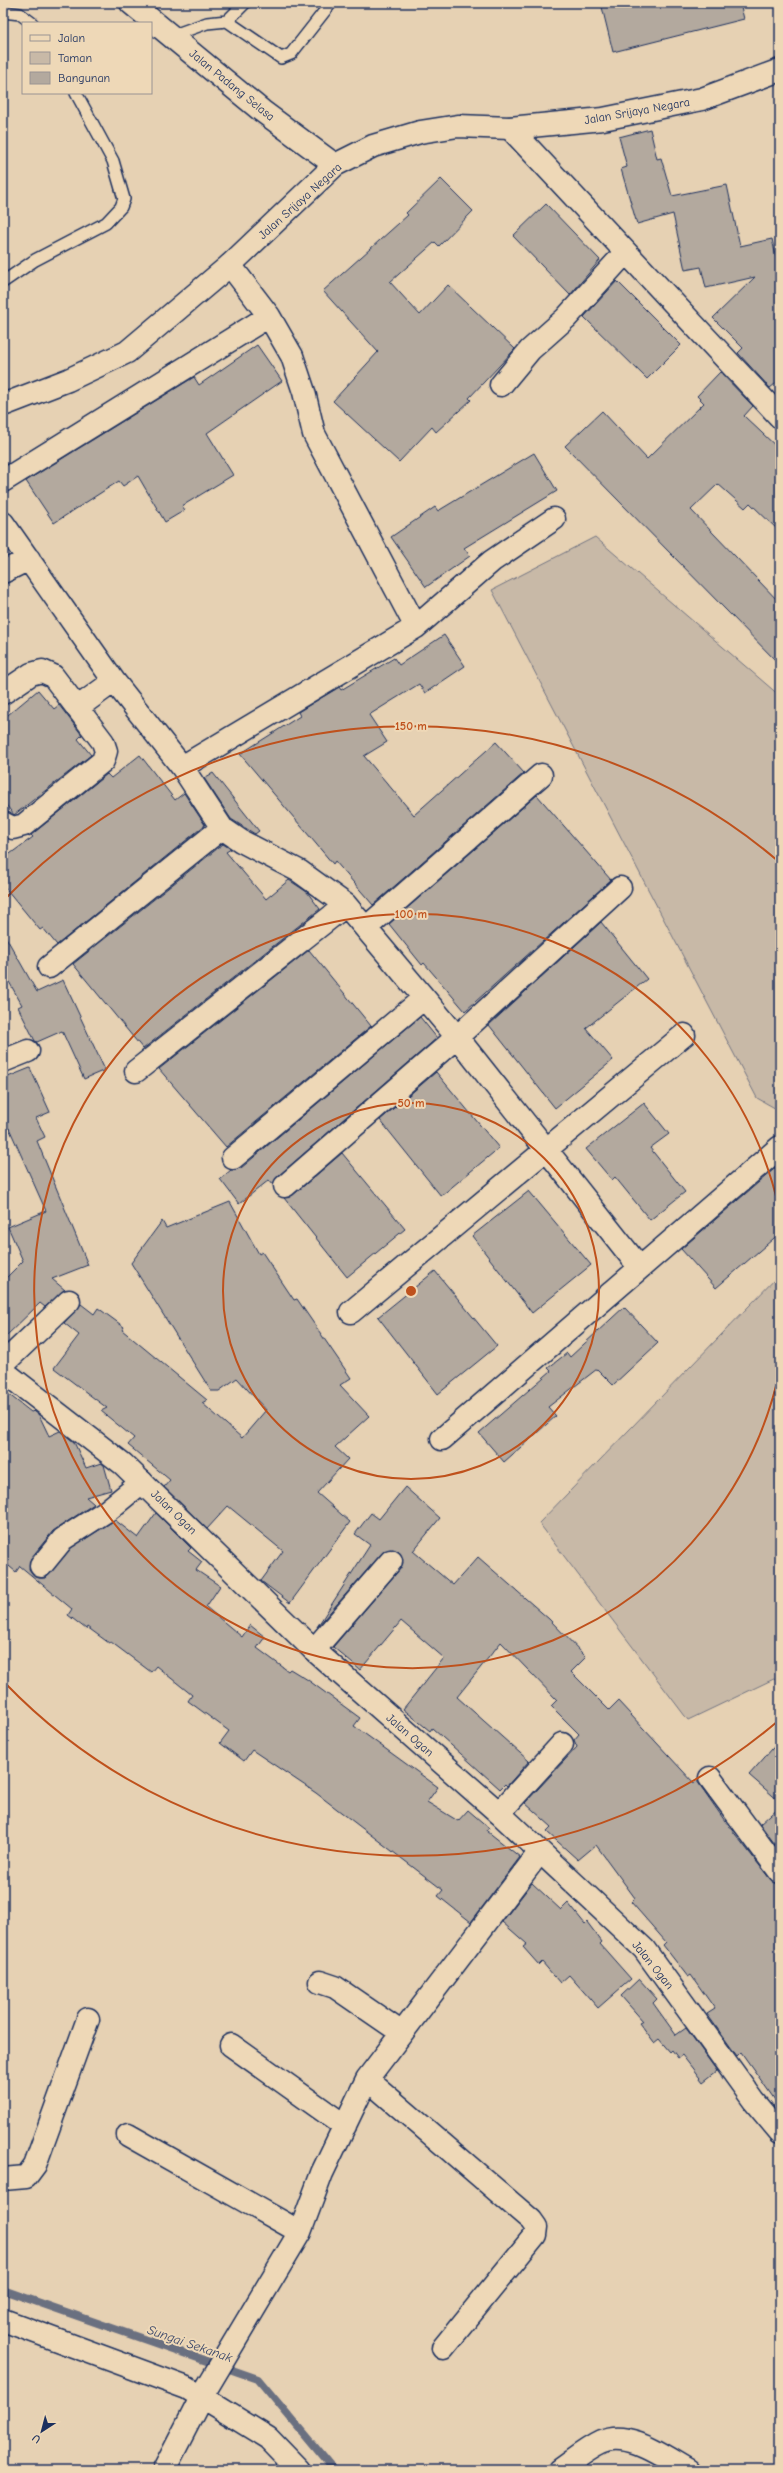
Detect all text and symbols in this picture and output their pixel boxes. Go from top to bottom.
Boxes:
legend [22,22,152,94]
text: Jalan [58,31,85,45]
street label: Jalan Padang Selasa [187,46,277,124]
text: Taman [58,51,92,65]
text: Bangunan [58,71,110,85]
street label: Jalan Srijaya Negara [583,95,691,127]
street label: Jalan Srijaya Negara [256,160,344,242]
text: 150 m [395,719,427,733]
text: 100 m [395,907,427,921]
text: 50 m [397,1096,425,1110]
centre of rings [404,1284,418,1298]
street label: Jalan Ogan [148,1487,200,1537]
street label: Jalan Ogan [384,1711,436,1759]
street label: Jalan Ogan [629,1938,677,1992]
water label: Sungai Sekanak [145,2322,235,2365]
north arrow [22,2411,62,2451]
text: U [30,2431,43,2446]

